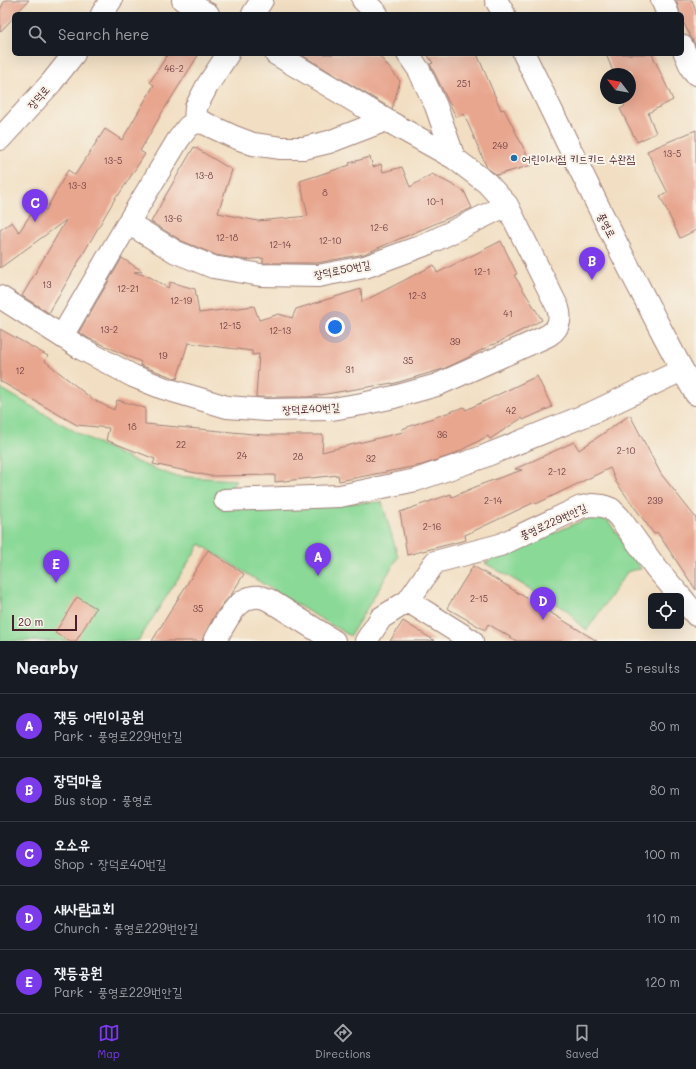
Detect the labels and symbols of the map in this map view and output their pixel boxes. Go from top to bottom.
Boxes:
house number: 46-2 [164,63,184,74]
north arrow [600,68,636,104]
house number: 251 [457,78,471,89]
street label: 장덕로 [24,82,53,112]
house number: 249 [492,140,508,151]
house number: 13-5 [663,148,681,159]
place label: 어린이서점 키드키드 수완점 [522,151,635,166]
marker: 어린이서점 키드키드 수완점 [509,153,519,163]
house number: 13-5 [104,155,122,166]
house number: 13-8 [195,170,214,181]
house number: 13-3 [68,180,86,191]
house number: 8 [322,187,328,198]
pin: C [22,189,48,222]
house number: 10-1 [426,196,444,207]
street label: 풍영로 [594,210,620,240]
house number: 13-6 [164,213,182,224]
house number: 12-6 [370,222,388,233]
house number: 12-18 [216,232,239,243]
house number: 12-10 [319,235,342,246]
house number: 12-14 [269,239,292,250]
pin: B [579,247,605,280]
street label: 장덕로50번길 [312,256,372,282]
house number: 12-1 [474,266,490,277]
house number: 13 [42,279,52,290]
house number: 12-21 [117,283,139,294]
house number: 12-3 [408,290,426,301]
house number: 12-19 [170,295,193,306]
house number: 41 [503,308,513,319]
your location [325,317,345,337]
house number: 12-15 [219,320,241,331]
house number: 13-2 [100,324,118,335]
house number: 12-13 [269,325,291,336]
house number: 39 [450,336,461,347]
house number: 19 [158,350,168,361]
house number: 35 [403,355,413,366]
house number: 31 [345,364,355,375]
house number: 12 [15,365,25,376]
street label: 장덕로40번길 [282,399,340,417]
house number: 42 [506,405,516,416]
house number: 18 [127,421,137,432]
house number: 36 [437,429,447,440]
house number: 22 [176,439,186,450]
house number: 2-10 [617,445,636,456]
house number: 24 [237,450,248,461]
house number: 28 [293,451,304,462]
house number: 32 [366,453,376,464]
house number: 2-12 [548,466,566,477]
house number: 2-14 [484,495,503,506]
house number: 239 [647,495,663,506]
street label: 풍영로229번안길 [517,499,589,542]
house number: 2-16 [423,521,441,532]
pin: A [305,543,331,576]
pin: E [43,550,69,583]
pin: D [530,587,556,620]
house number: 2-15 [470,593,488,604]
house number: 35 [193,603,203,614]
scale bar [12,613,77,632]

